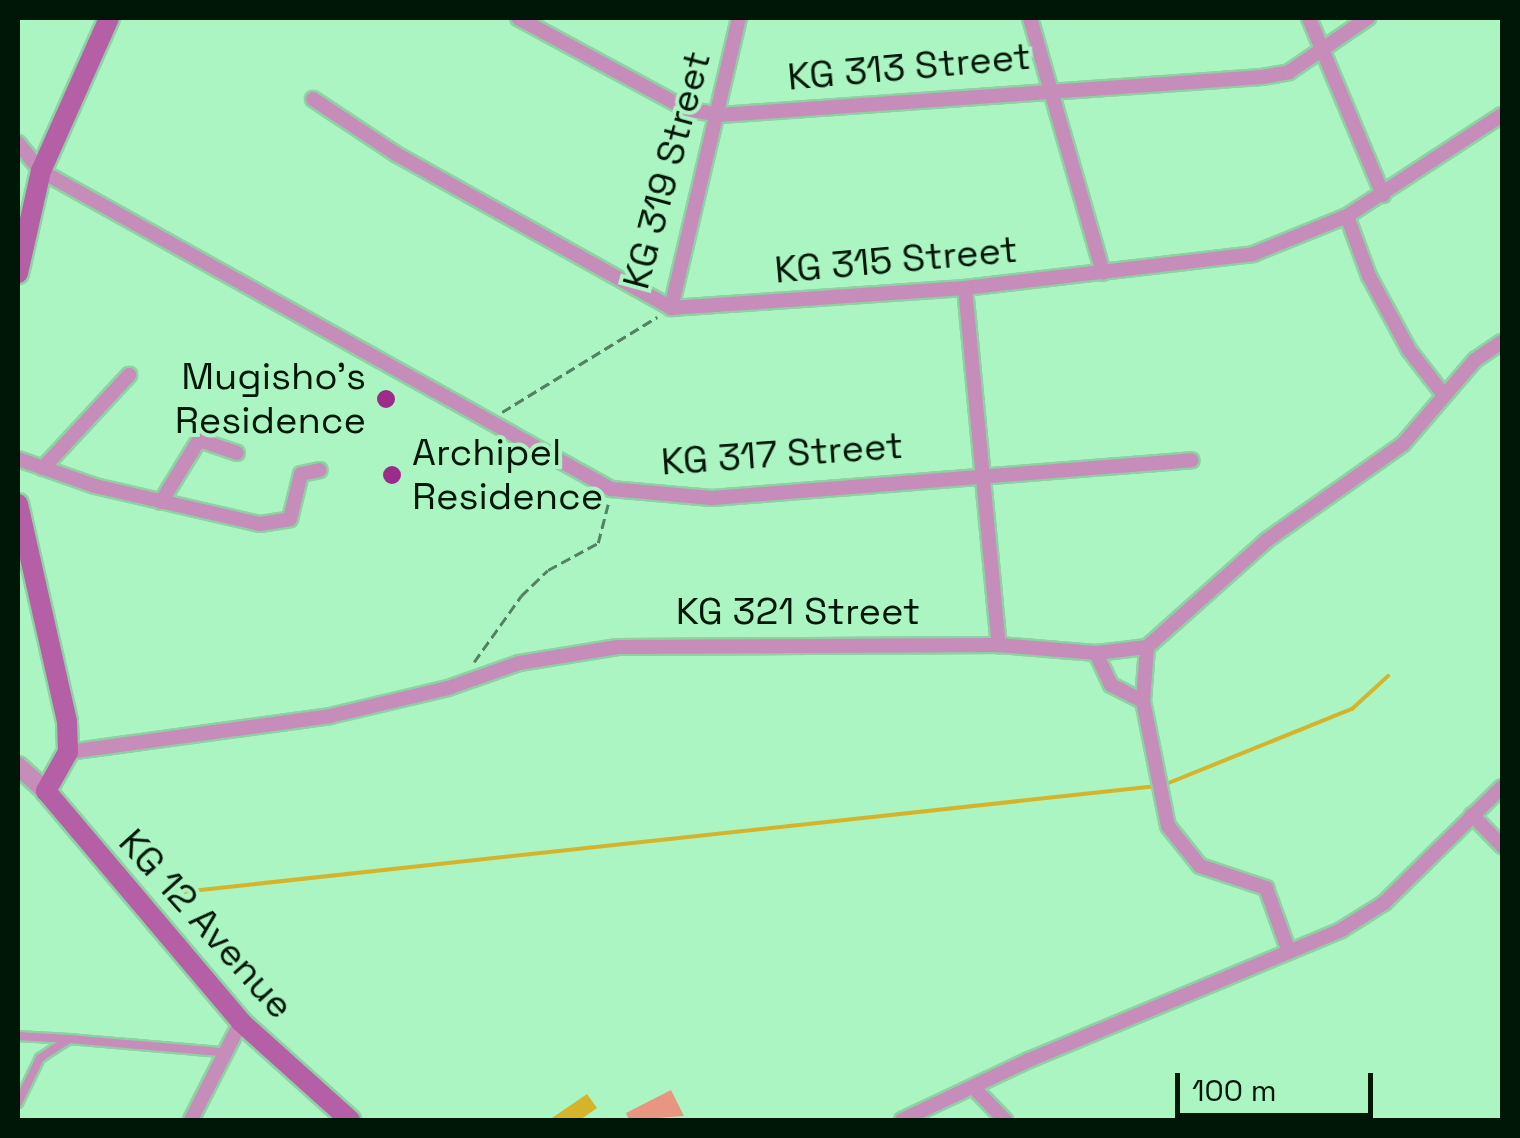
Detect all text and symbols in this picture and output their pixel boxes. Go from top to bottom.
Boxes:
street label: KG 313 Street [785,34,1033,100]
street label: KG 319 Street [613,46,721,294]
street label: KG 315 Street [773,227,1019,293]
place label: Mugisho's Residence [175,354,366,444]
marker: Mugisho's Residence [375,388,397,410]
street label: KG 317 Street [659,423,905,485]
place label: Archipel Residence [412,430,603,520]
marker: Archipel Residence [381,464,403,486]
street label: KG 321 Street [676,589,920,635]
street label: KG 12 Avenue [109,820,303,1028]
scale bar [1180,1053,1378,1115]
text: 100 m [1192,1071,1277,1110]

